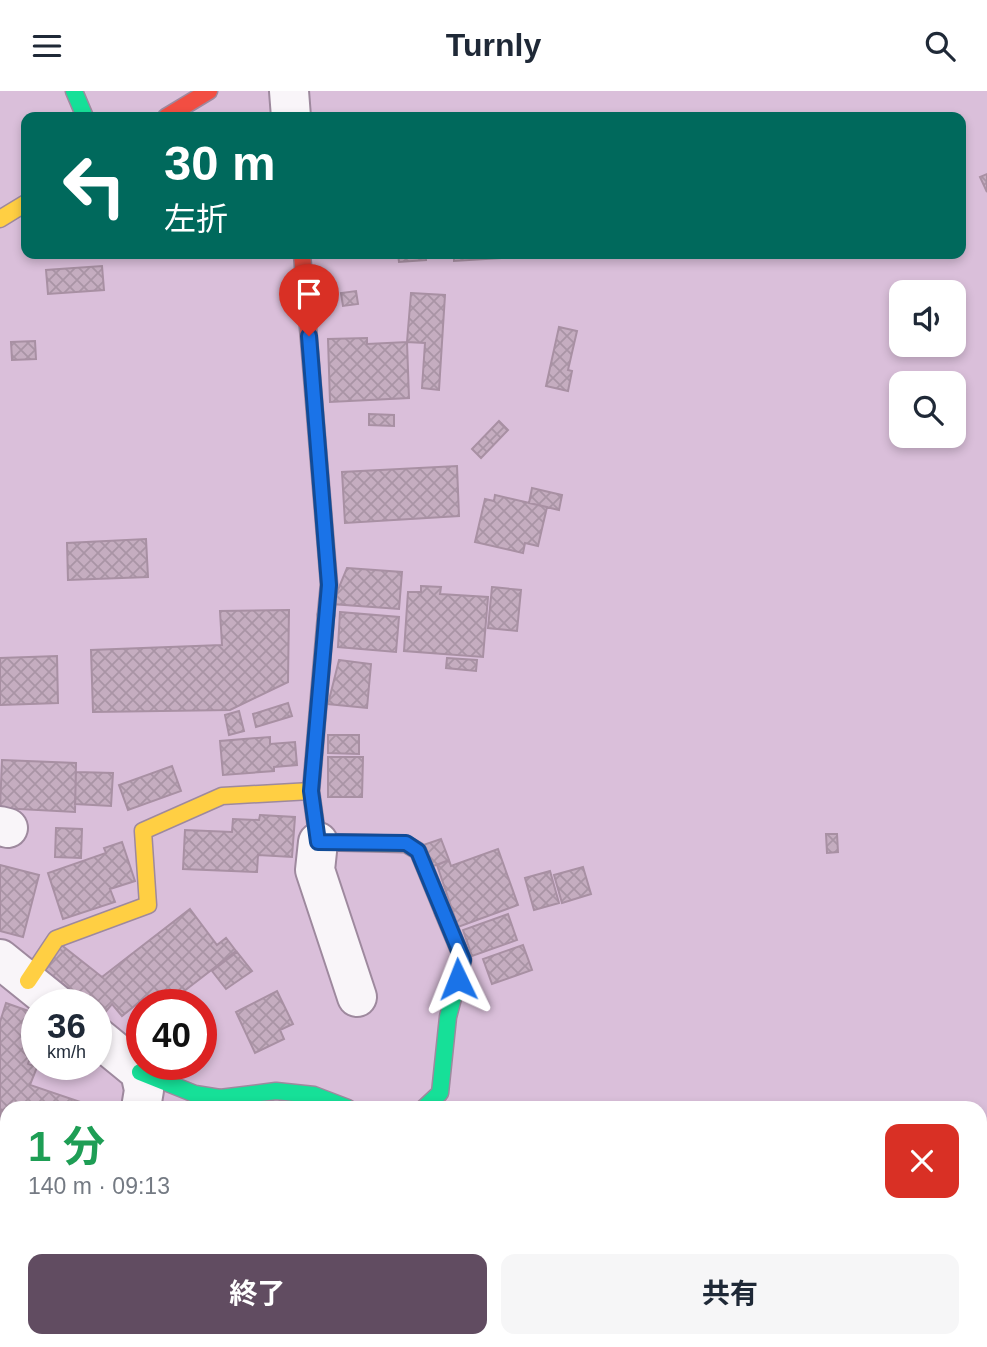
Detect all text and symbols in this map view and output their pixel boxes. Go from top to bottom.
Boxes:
icon: menu [28,27,66,65]
text: Turnly [446,27,541,63]
icon: search [921,27,959,65]
text: 30 m [164,136,276,190]
icon: left [49,140,140,231]
text: 左折 [164,201,228,237]
pin [279,264,339,336]
icon: arrive [290,275,328,313]
map controls [889,280,966,448]
button: sound [889,280,966,357]
button: search [889,371,966,448]
position arrow [421,942,495,1016]
speed limit sign: 40 [126,989,217,1080]
text: 36 [47,1006,86,1045]
text: km/h [47,1042,86,1062]
text: 1 分 [28,1123,105,1170]
button: close [885,1124,959,1198]
text: 140 m · 09:13 [28,1173,170,1199]
button: 終了 [28,1254,487,1334]
button: 共有 [501,1254,959,1334]

